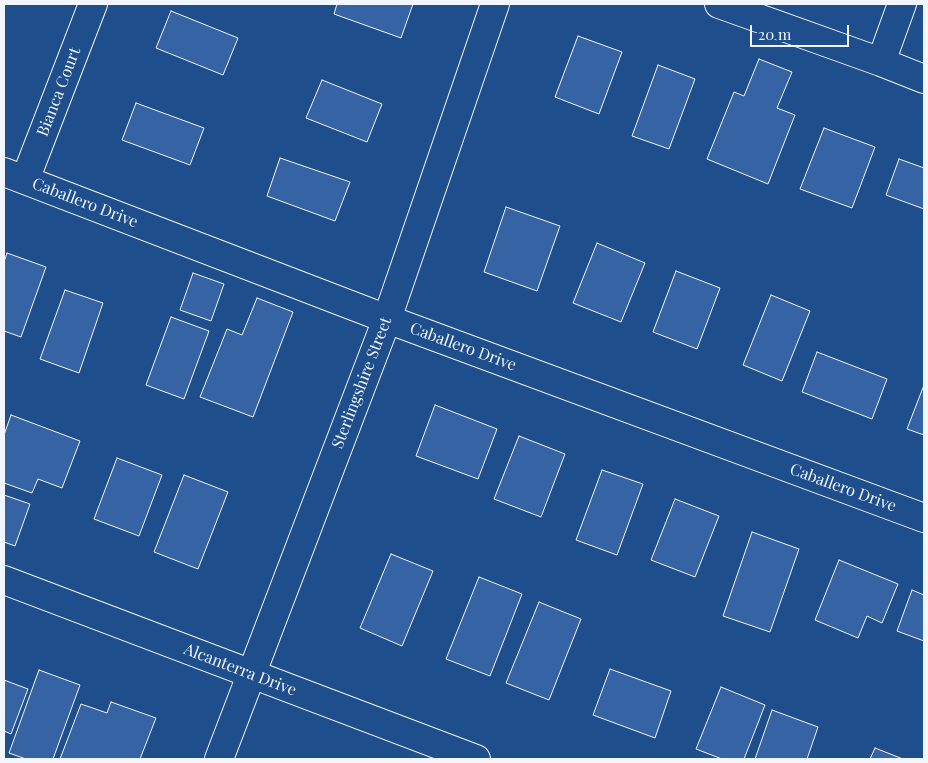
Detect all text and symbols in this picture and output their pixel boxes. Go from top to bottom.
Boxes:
scale bar [753,15,852,47]
text: 20 m [758,24,791,44]
street label: Bianca Court [33,45,85,139]
street label: Caballero Drive [29,174,141,232]
street label: Sterlingshire Street [328,315,396,451]
street label: Caballero Drive [407,319,519,375]
street label: Caballero Drive [787,460,899,516]
street label: Alcanterra Drive [181,640,299,700]

